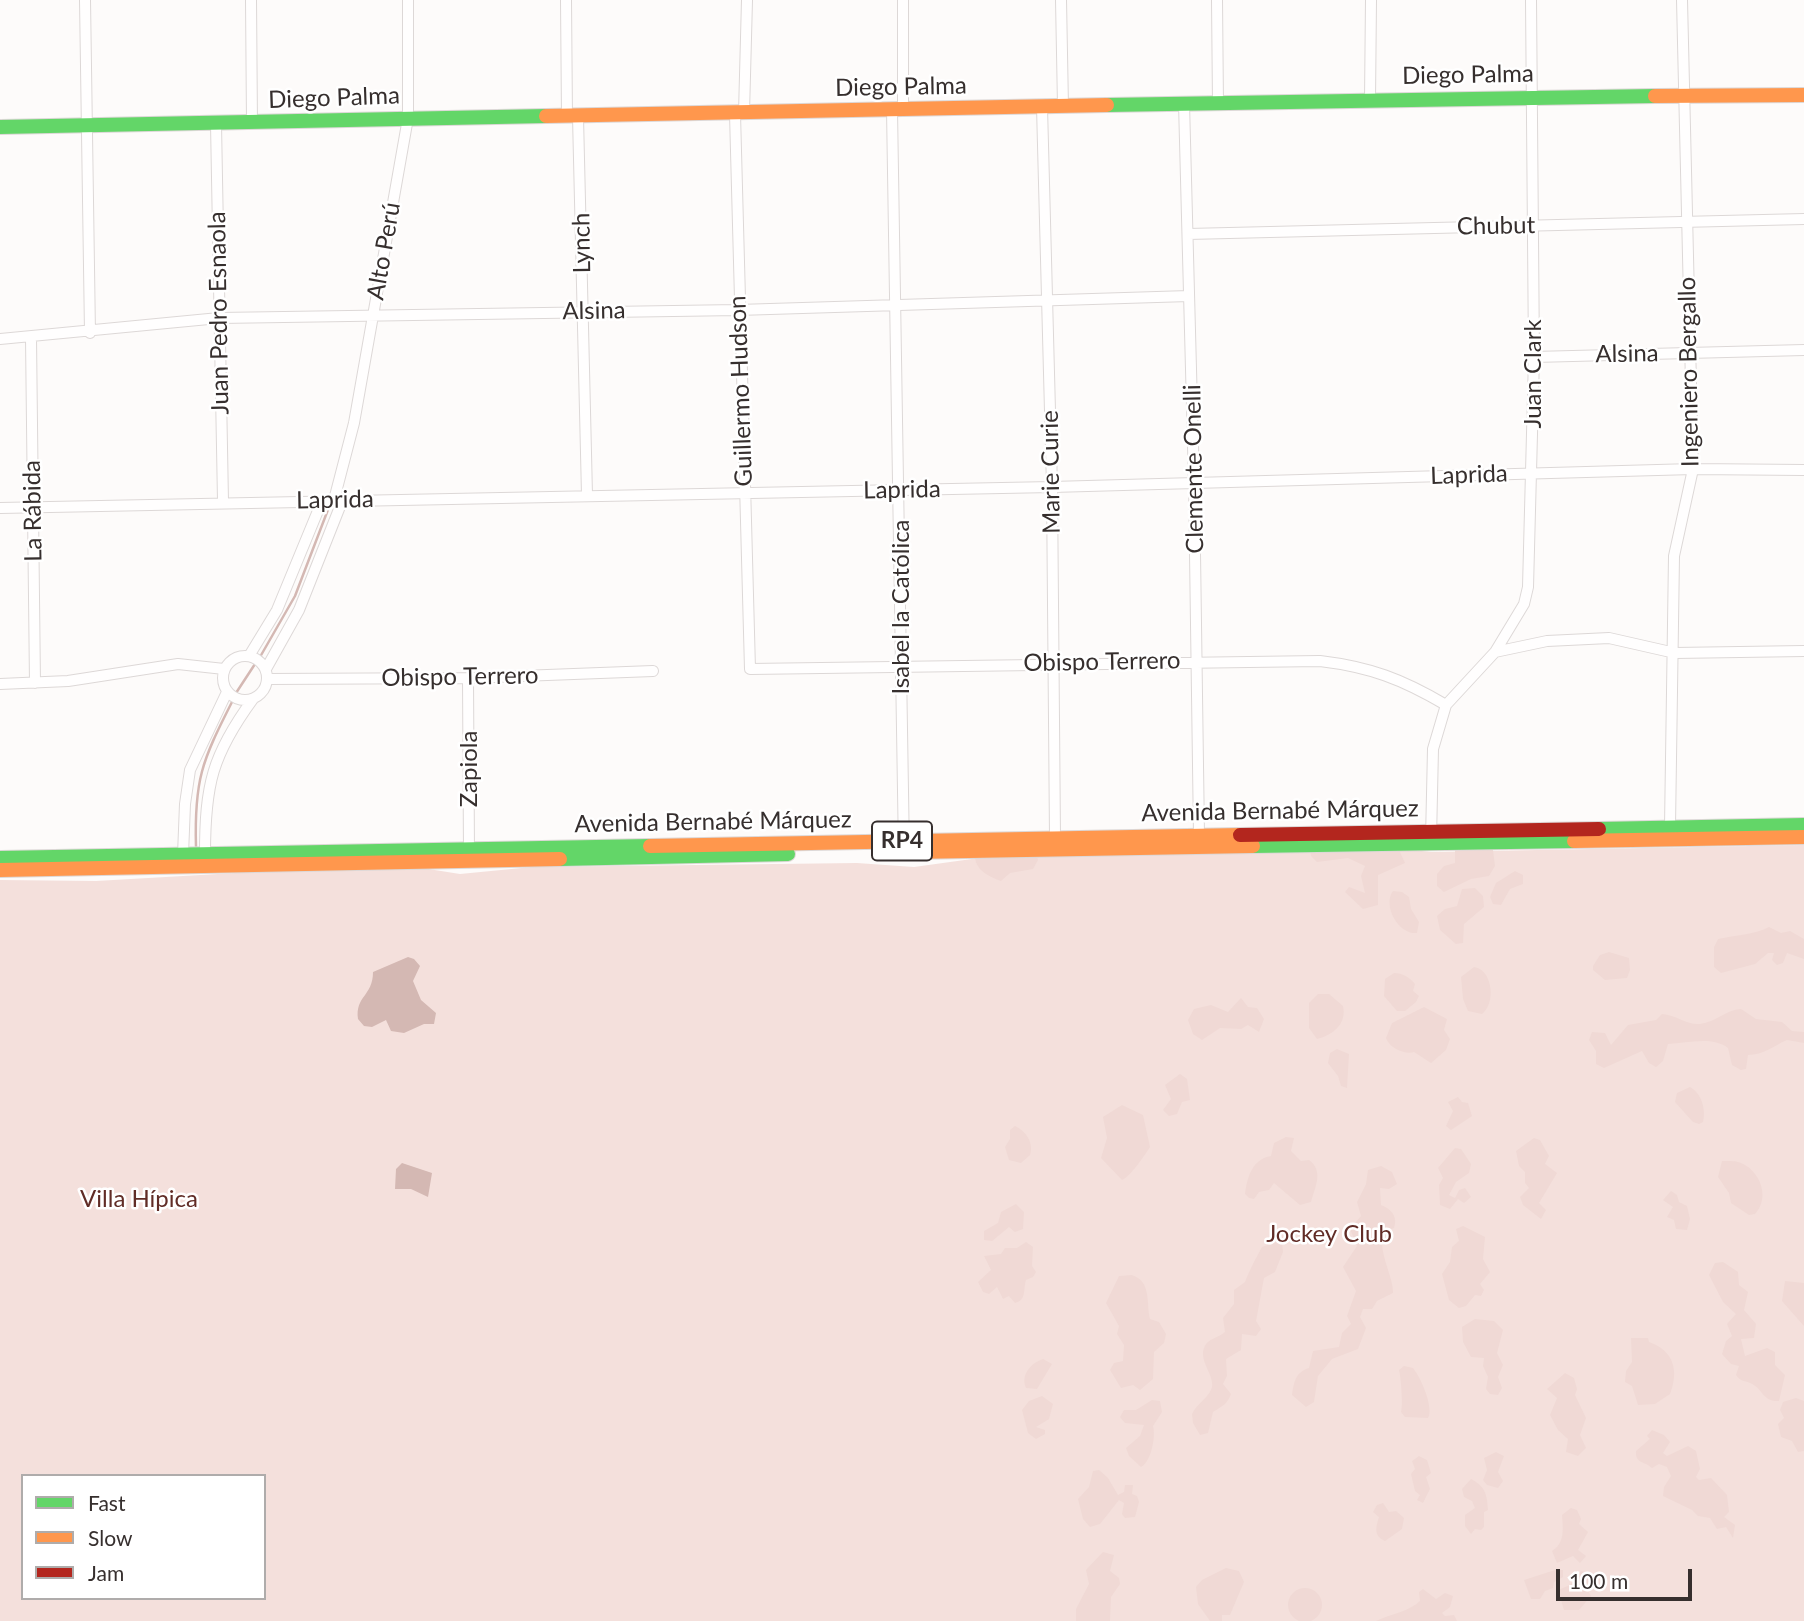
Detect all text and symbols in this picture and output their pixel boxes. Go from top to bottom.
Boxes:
street label: Diego Palma [1402,59,1534,91]
street label: Diego Palma [835,71,967,103]
street label: Diego Palma [268,81,400,115]
street label: Alto Perú [361,200,407,302]
street label: Juan Pedro Esnaola [203,211,235,415]
street label: Chubut [1457,211,1535,241]
street label: Lynch [567,212,597,274]
street label: Ingeniero Bergallo [1673,277,1705,467]
street label: Guillermo Hudson [723,295,759,487]
street label: Alsina [562,296,626,326]
street label: Juan Clark [1519,319,1547,429]
street label: Alsina [1595,339,1659,369]
street label: Clemente Onelli [1178,384,1210,554]
street label: Marie Curie [1036,410,1066,534]
street label: Laprida [1430,459,1508,491]
street label: La Rábida [18,460,48,562]
street label: Laprida [863,475,941,505]
street label: Laprida [296,485,374,515]
street label: Isabel la Católica [887,519,915,695]
street label: Obispo Terrero [1023,646,1181,678]
street label: Obispo Terrero [381,661,539,693]
street label: Zapiola [455,731,483,807]
street label: Avenida Bernabé Márquez [1141,794,1419,828]
street label: Avenida Bernabé Márquez [574,805,852,839]
road number: RP4 [872,821,932,860]
park label: Villa Hípica [80,1185,198,1213]
park label: Jockey Club [1266,1220,1392,1248]
legend [21,1474,266,1600]
text: Fast [88,1490,125,1515]
text: Slow [88,1525,132,1550]
scale bar [1559,1554,1696,1598]
text: Jam [88,1560,124,1585]
text: 100 m [1569,1568,1628,1593]

